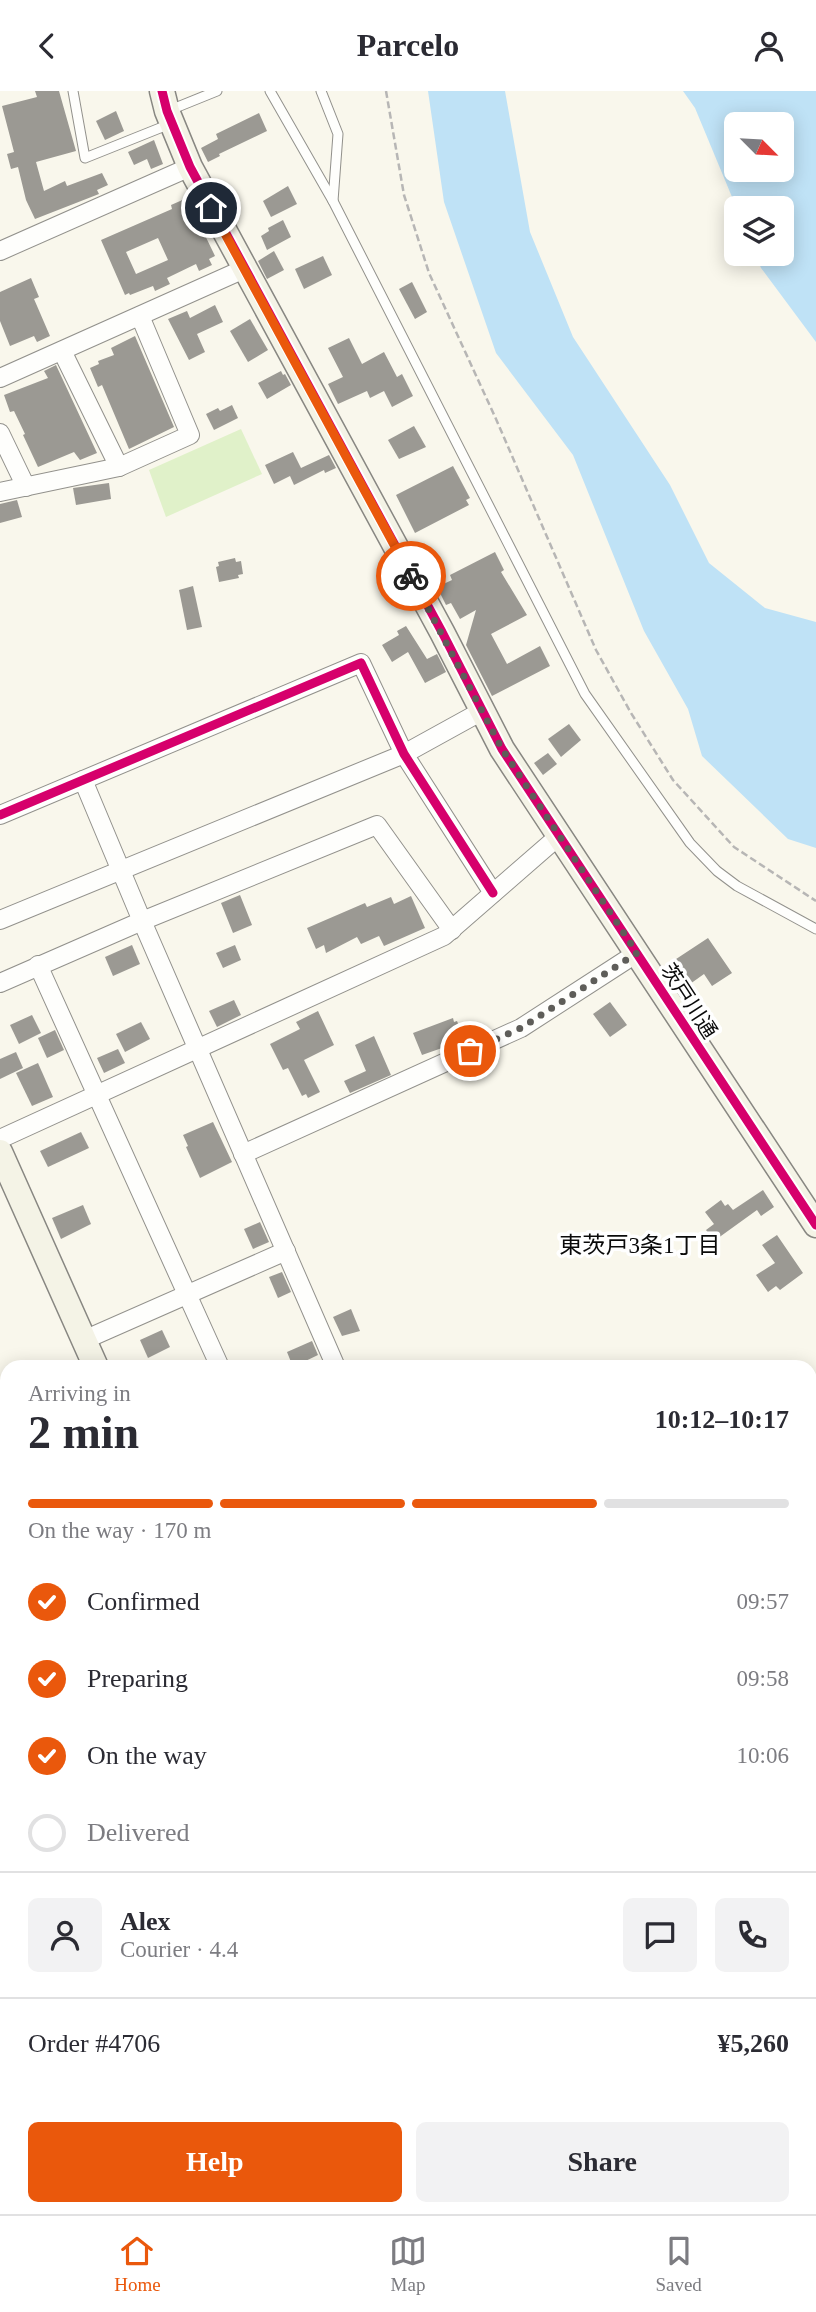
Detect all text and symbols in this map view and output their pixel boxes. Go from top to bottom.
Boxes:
icon: back [28,27,66,65]
text: Parcelo [357,27,459,63]
icon: person [750,27,788,65]
north arrow [724,112,794,182]
map controls [724,112,794,266]
pin [181,178,241,238]
icon: home [192,189,230,227]
button: layers [724,196,794,266]
courier [376,541,446,611]
icon: bike [392,557,430,595]
street label: 茨戸川通 [656,959,722,1043]
pin [440,1021,500,1081]
icon: bag [451,1032,489,1070]
district label: 東茨戸3条1丁目 [560,1233,721,1258]
text: Arriving in [28,1381,131,1406]
text: 10:12–10:17 [655,1405,789,1434]
text: 2 min [28,1407,139,1458]
text: On the way · 170 m [28,1518,211,1543]
icon: check [28,1583,66,1621]
text: Confirmed [87,1587,200,1616]
text: 09:57 [737,1589,789,1614]
icon: check [28,1660,66,1698]
text: Preparing [87,1664,188,1693]
text: 09:58 [737,1666,789,1691]
icon: check [28,1737,66,1775]
text: On the way [87,1741,207,1770]
text: 10:06 [737,1743,789,1768]
text: Delivered [87,1818,190,1847]
button: person [28,1898,102,1972]
button: chat [623,1898,697,1972]
button: phone [715,1898,789,1972]
text: Alex [120,1907,171,1936]
text: Courier · 4.4 [120,1937,238,1962]
text: Order #4706 [28,2029,160,2058]
text: ¥5,260 [718,2029,789,2058]
button: Help [28,2122,402,2202]
button: Share [416,2122,789,2202]
tab: Home [114,2232,161,2296]
tab: Map [389,2232,427,2296]
tab: Saved [655,2232,702,2296]

